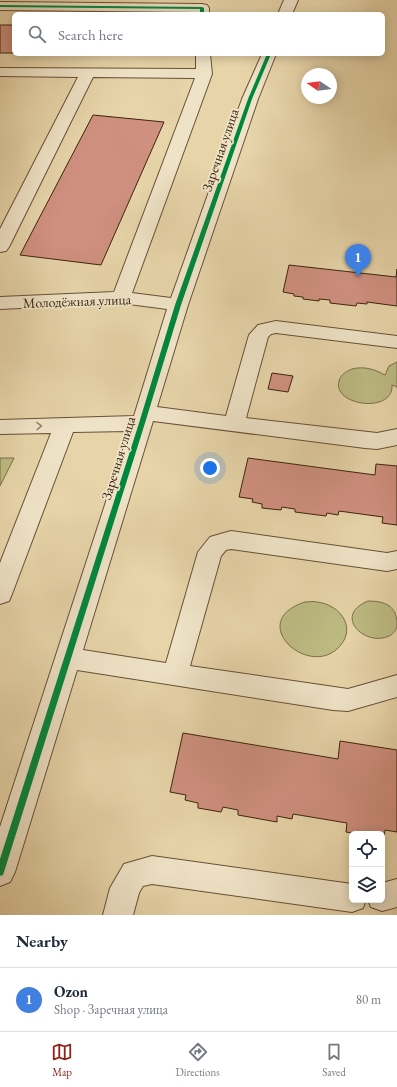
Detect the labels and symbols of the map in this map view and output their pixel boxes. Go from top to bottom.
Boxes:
north arrow [301,68,337,104]
street label: Заречная улица [197,106,243,194]
pin: 1 [345,244,371,277]
street label: Молодёжная улица [23,290,132,312]
street label: Заречная улица [97,414,139,502]
one-way arrow [36,422,42,430]
your location [200,458,220,478]

